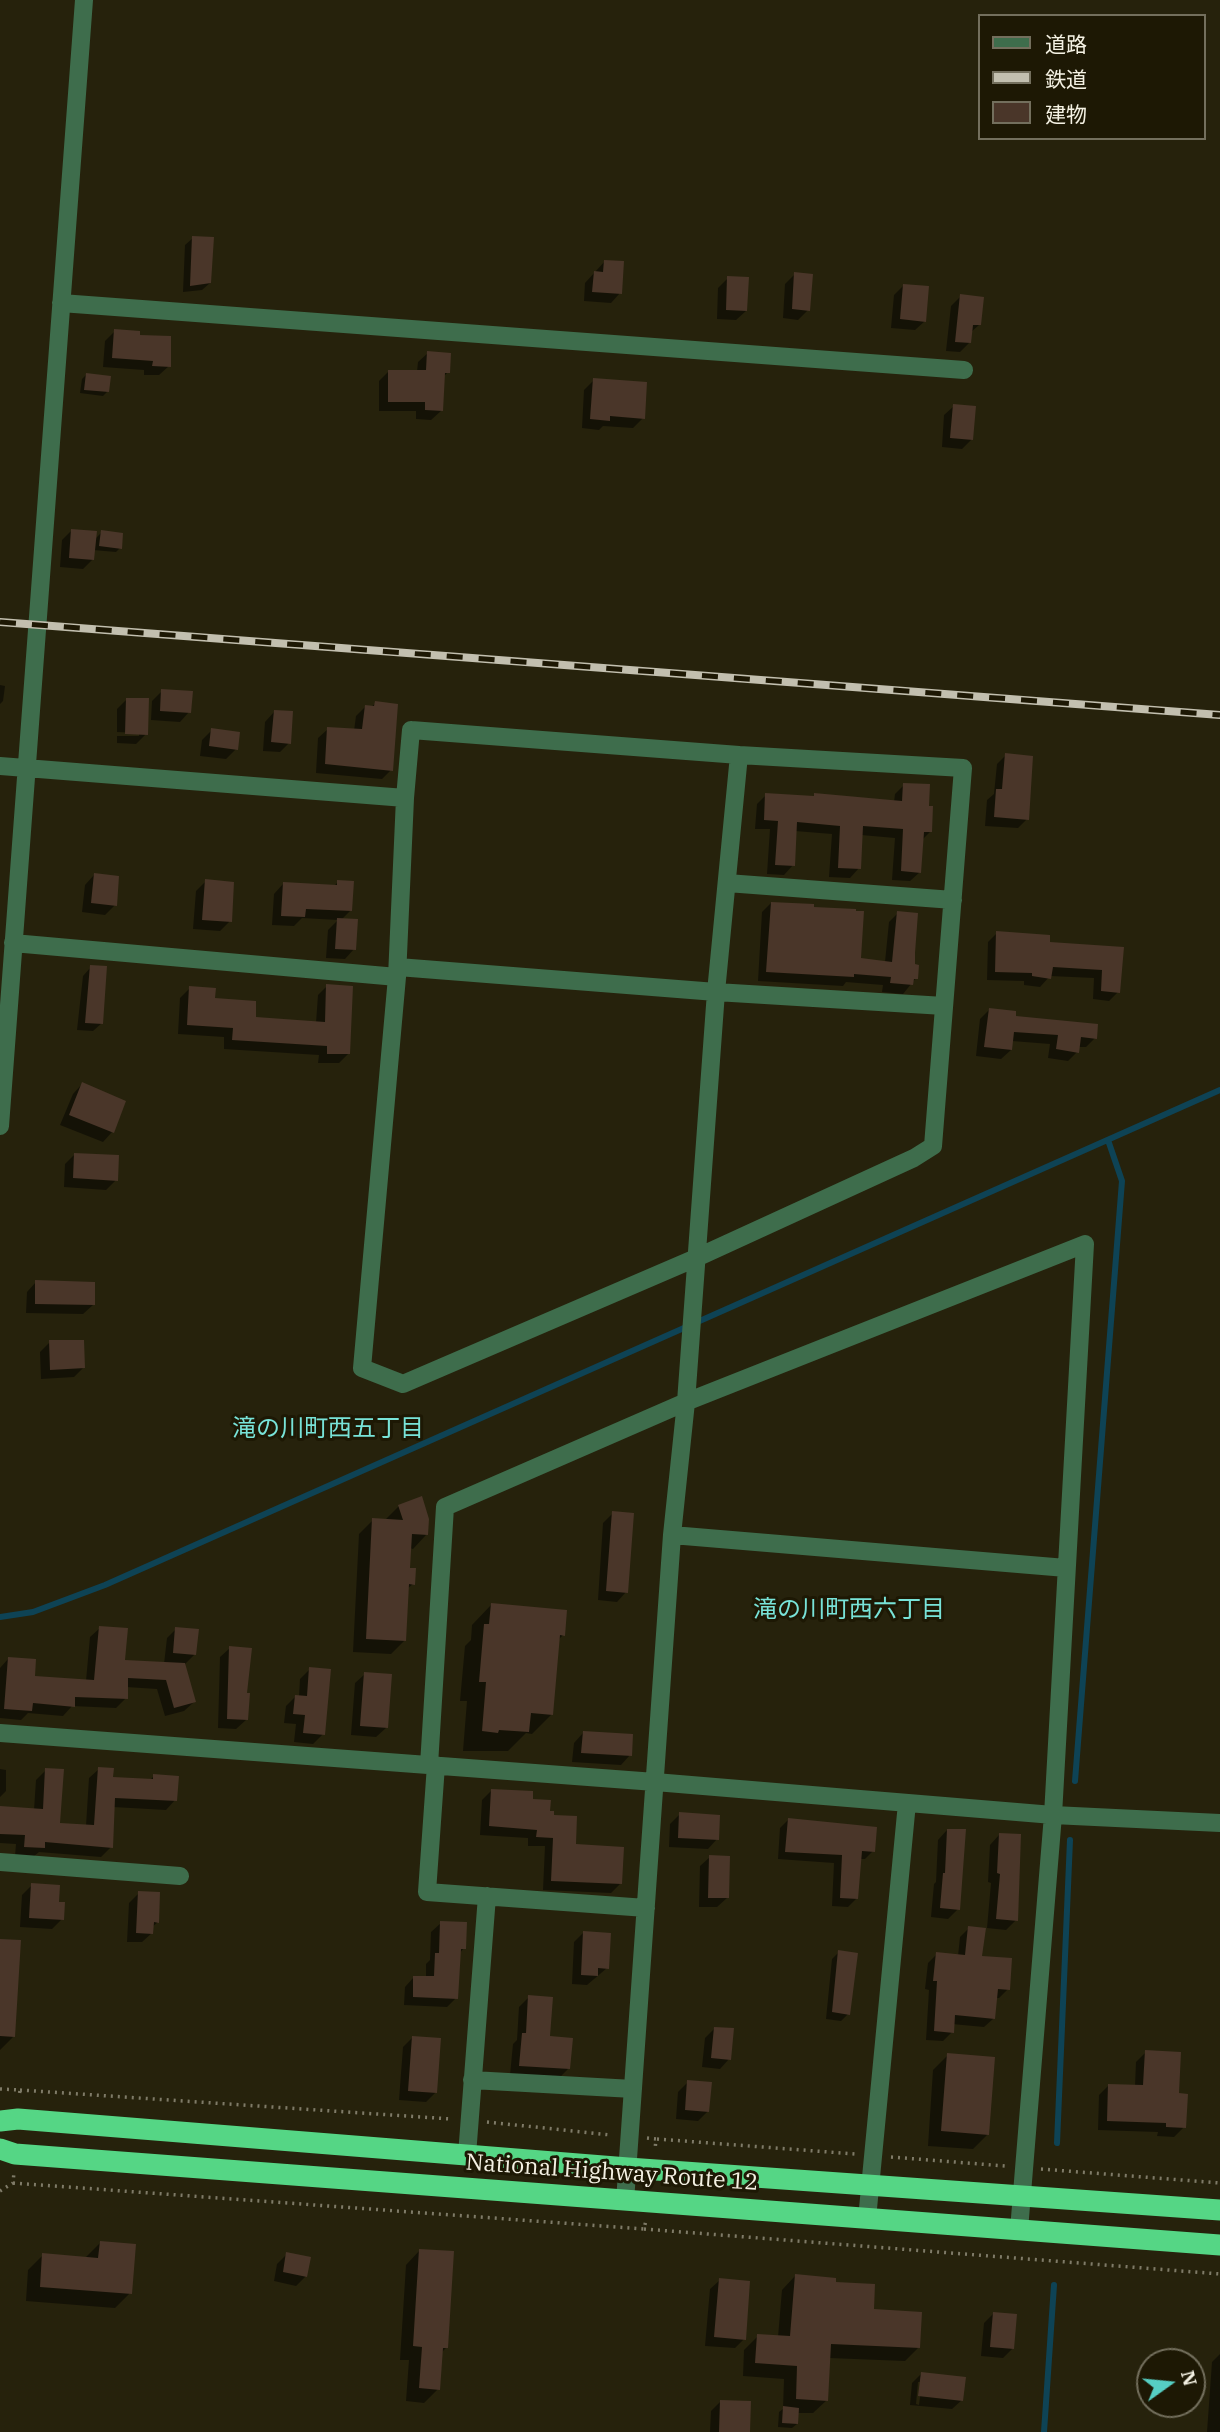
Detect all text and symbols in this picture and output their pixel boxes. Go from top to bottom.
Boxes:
legend [978,14,1206,140]
text: 道路 [1045,30,1087,58]
text: 鉄道 [1045,65,1087,93]
text: 建物 [1045,100,1087,128]
district label: 滝の川町西五丁目 [232,1415,424,1443]
district label: 滝の川町西六丁目 [753,1596,945,1624]
street label: National Highway Route 12 [465,2149,759,2197]
north arrow [1136,2348,1206,2418]
text: N [1176,2368,1203,2388]

